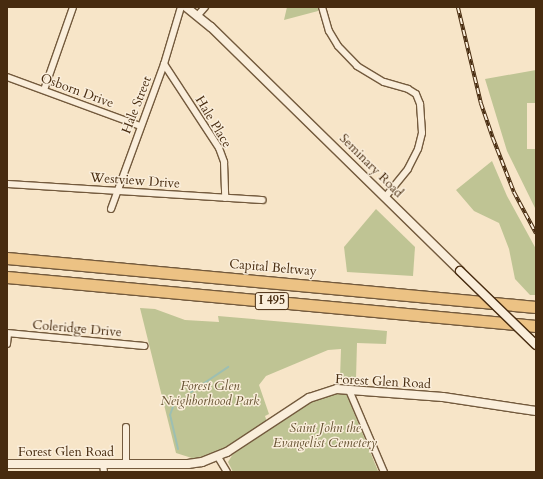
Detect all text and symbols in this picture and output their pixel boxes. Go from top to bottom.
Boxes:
street label: Osborn Drive [38,71,116,111]
street label: Hale Street [119,74,155,136]
street label: Hale Place [191,93,235,151]
street label: Seminary Road [336,131,406,201]
street label: Westview Drive [89,170,181,192]
street label: Capital Beltway [229,256,317,280]
road number: I 495 [254,291,290,311]
street label: Coleridge Drive [32,317,122,341]
street label: Forest Glen Road [335,372,431,392]
park label: Forest Glen Neighborhood Park [161,379,259,410]
park label: Saint John the Evangelist Cemetery [273,421,377,452]
street label: Forest Glen Road [18,444,114,460]

